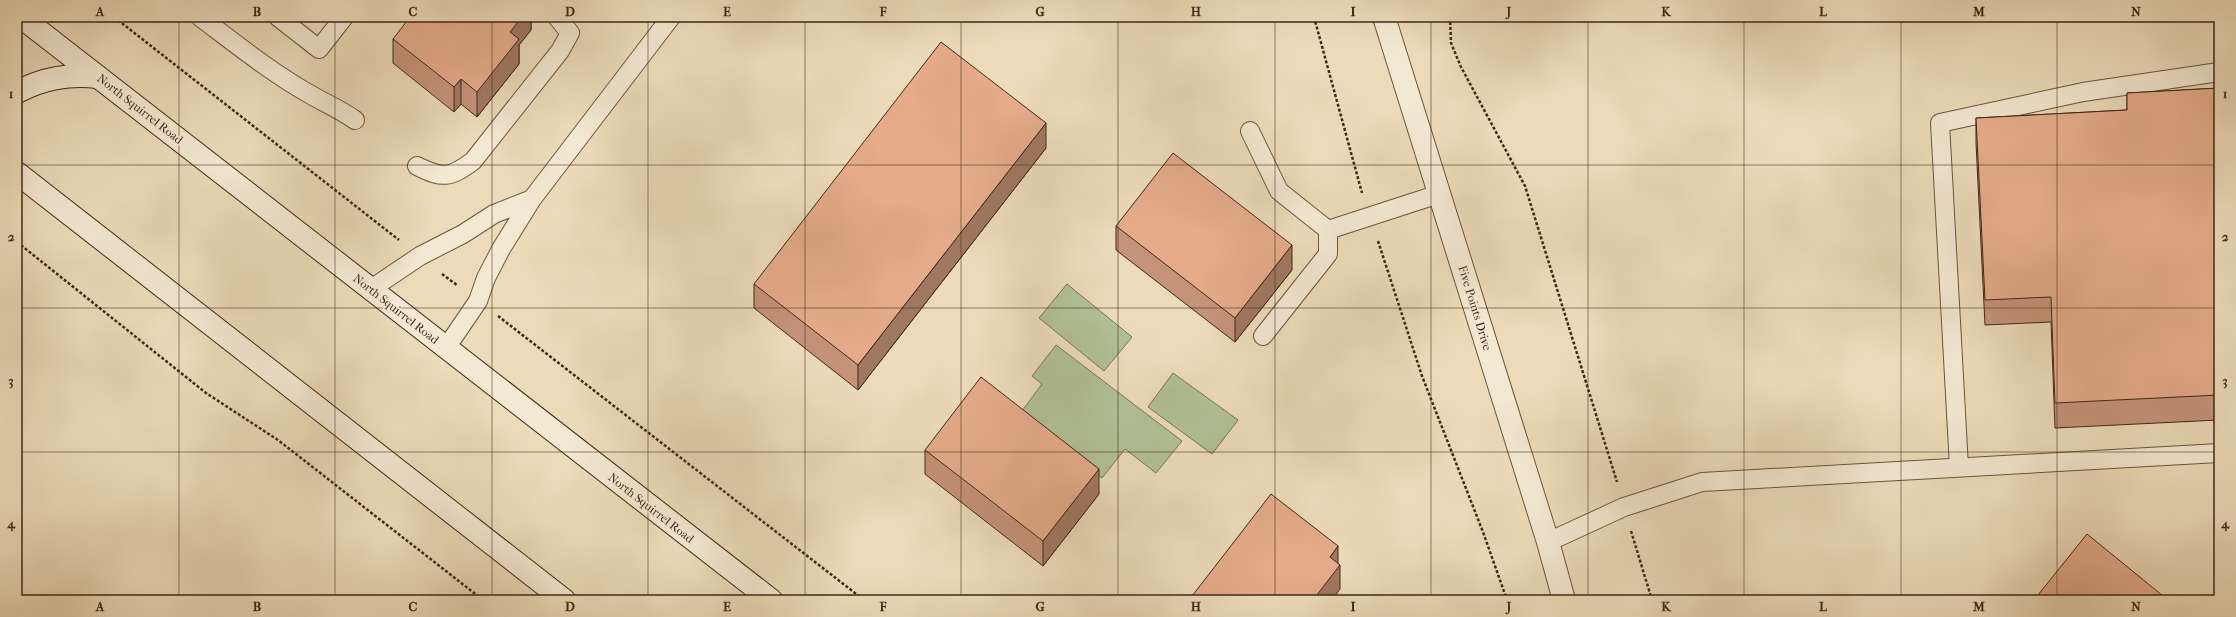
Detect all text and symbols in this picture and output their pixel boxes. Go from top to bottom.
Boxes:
text: A [95,4,105,19]
text: B [253,4,262,19]
text: C [409,4,418,19]
text: D [565,4,575,19]
text: E [723,4,731,19]
text: F [879,4,887,19]
text: G [1035,4,1045,19]
text: H [1191,4,1202,19]
text: I [1350,4,1356,19]
text: J [1505,4,1512,20]
text: K [1661,4,1672,19]
text: L [1819,4,1828,19]
text: M [1972,4,1985,19]
text: N [2131,4,2141,19]
street label: North Squirrel Road [94,71,186,147]
text: 1 [9,86,14,101]
text: 1 [2223,86,2228,101]
text: 2 [8,229,15,244]
text: 2 [2222,229,2229,244]
street label: Five Points Drive [1455,264,1495,352]
street label: North Squirrel Road [350,271,442,347]
text: 3 [8,373,14,389]
text: 3 [2222,373,2228,389]
street label: North Squirrel Road [605,470,697,546]
text: 4 [6,516,16,532]
text: 4 [2220,516,2230,532]
text: A [95,599,105,614]
text: B [253,599,262,614]
text: C [409,599,418,614]
text: D [565,599,575,614]
text: E [723,599,731,614]
text: F [879,599,887,614]
text: G [1035,599,1045,614]
text: H [1191,599,1202,614]
text: I [1350,599,1356,614]
text: J [1505,599,1512,615]
text: K [1661,599,1672,614]
text: L [1819,599,1828,614]
text: M [1972,599,1985,614]
text: N [2131,599,2141,614]

